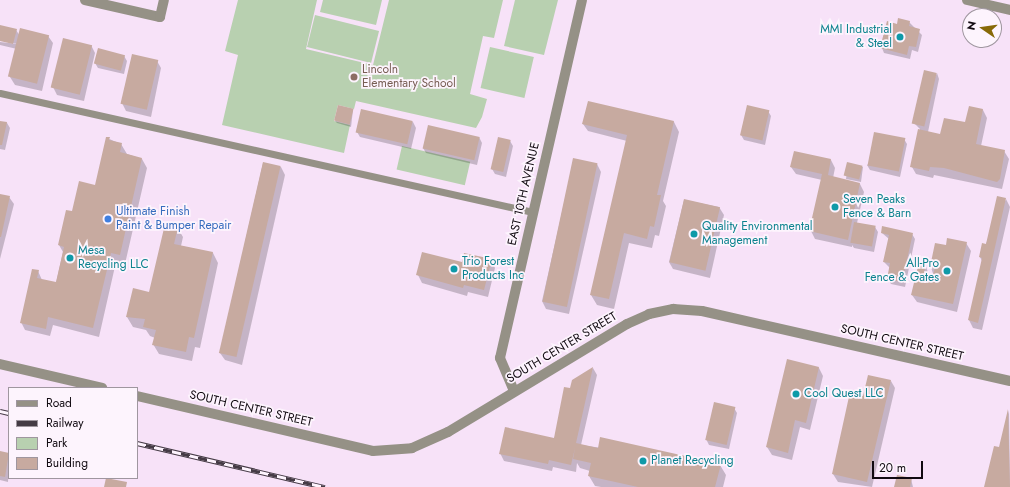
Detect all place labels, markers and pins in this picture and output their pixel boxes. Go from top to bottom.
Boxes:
place label: MMI Industrial & Steel [820,23,892,51]
marker: MMI Industrial & Steel [895,32,905,42]
place label: Lincoln Elementary School [362,63,456,91]
marker: Lincoln Elementary School [349,72,359,82]
place label: Seven Peaks Fence & Barn [843,193,911,221]
marker: Seven Peaks Fence & Barn [830,202,840,212]
place label: Ultimate Finish Paint & Bumper Repair [116,205,231,233]
marker: Ultimate Finish Paint & Bumper Repair [103,214,113,224]
place label: Quality Environmental Management [702,220,812,248]
marker: Quality Environmental Management [689,229,699,239]
place label: Mesa Recycling LLC [78,244,149,272]
marker: Mesa Recycling LLC [65,253,75,263]
place label: Trio Forest Products Inc [462,255,524,283]
place label: All-Pro Fence & Gates [865,257,939,285]
marker: Trio Forest Products Inc [449,264,459,274]
marker: All-Pro Fence & Gates [942,266,952,276]
place label: Cool Quest LLC [804,387,884,401]
marker: Cool Quest LLC [791,389,801,399]
place label: Planet Recycling [651,454,734,468]
marker: Planet Recycling [638,456,648,466]

